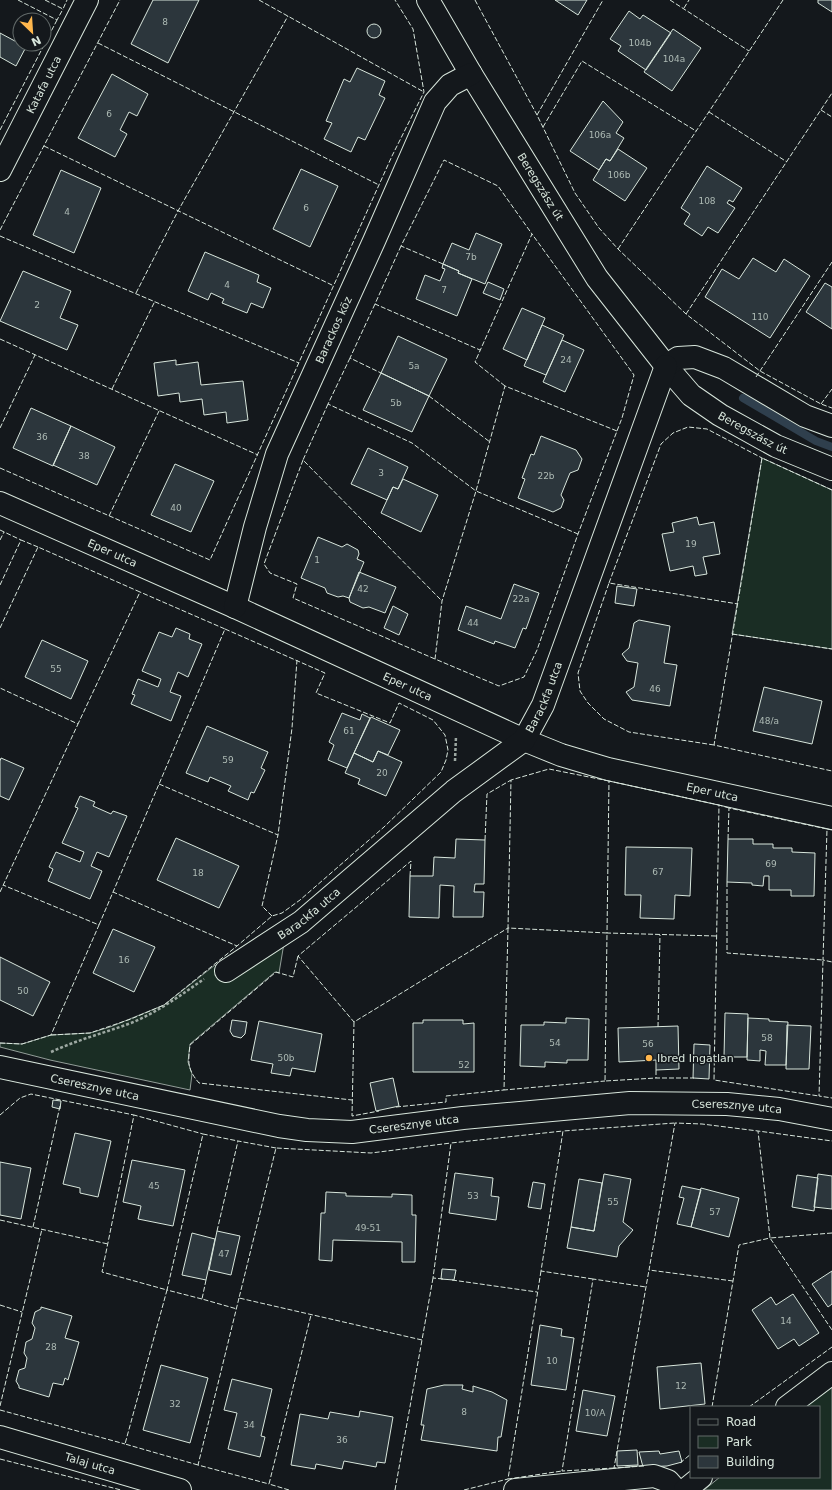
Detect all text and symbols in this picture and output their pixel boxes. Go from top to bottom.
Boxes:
north arrow [12,12,52,52]
house number: 8 [162,17,168,27]
text: N [29,33,43,48]
house number: 104b [629,38,652,48]
street label: Katafa utca [24,54,64,116]
house number: 104a [663,54,685,64]
house number: 6 [106,109,112,119]
house number: 106a [589,130,611,140]
street label: Beregszász út [514,151,566,224]
house number: 106b [608,170,631,180]
house number: 108 [698,196,716,206]
house number: 6 [303,203,309,213]
house number: 4 [64,207,70,217]
house number: 7b [465,252,477,262]
house number: 4 [224,280,230,290]
house number: 7 [441,285,447,295]
street label: Barackos köz [313,294,355,366]
house number: 2 [34,300,40,310]
house number: 110 [751,312,769,322]
house number: 24 [560,355,572,365]
house number: 5a [408,361,420,371]
house number: 5b [390,398,402,408]
street label: Beregszász út [716,409,790,457]
house number: 36 [36,432,48,442]
house number: 38 [78,451,90,461]
house number: 3 [378,468,384,478]
house number: 22b [537,471,555,481]
house number: 40 [170,503,182,513]
street label: Eper utca [85,537,139,570]
house number: 19 [685,539,697,549]
house number: 1 [314,555,320,565]
house number: 42 [357,584,369,594]
house number: 22a [513,594,529,604]
house number: 44 [467,618,479,628]
street label: Barackfa utca [523,660,565,735]
house number: 55 [50,664,62,674]
street label: Eper utca [381,670,434,704]
house number: 46 [649,684,661,694]
house number: 48/a [759,716,779,726]
house number: 61 [343,726,355,736]
house number: 59 [222,755,234,765]
house number: 20 [376,768,388,778]
street label: Eper utca [685,780,740,804]
house number: 69 [765,859,777,869]
house number: 67 [652,867,664,877]
house number: 18 [192,868,204,878]
street label: Barackfa utca [275,885,343,942]
house number: 16 [118,955,130,965]
house number: 50 [17,986,29,996]
house number: 58 [761,1033,773,1043]
house number: 54 [549,1038,561,1048]
house number: 56 [642,1039,654,1049]
place label: Ibred Ingatlan [657,1052,734,1065]
house number: 50b [277,1053,295,1063]
marker: Ibred Ingatlan [644,1053,654,1063]
house number: 52 [458,1060,470,1070]
street label: Cseresznye utca [49,1072,141,1103]
street label: Cseresznye utca [692,1098,783,1116]
street label: Cseresznye utca [368,1113,460,1137]
house number: 45 [148,1181,160,1191]
house number: 53 [467,1191,479,1201]
house number: 55 [607,1197,619,1207]
house number: 57 [709,1207,721,1217]
house number: 49-51 [355,1223,381,1233]
house number: 47 [218,1249,230,1259]
house number: 14 [780,1316,792,1326]
house number: 28 [45,1342,57,1352]
house number: 10 [546,1356,558,1366]
house number: 12 [675,1381,687,1391]
house number: 32 [169,1399,181,1409]
legend [690,1406,820,1478]
house number: 8 [461,1407,467,1417]
house number: 10/A [585,1408,606,1418]
text: Road [726,1415,756,1429]
house number: 34 [243,1420,255,1430]
house number: 36 [336,1435,348,1445]
text: Park [726,1435,752,1449]
street label: Talaj utca [62,1450,117,1478]
text: Building [726,1455,775,1469]

